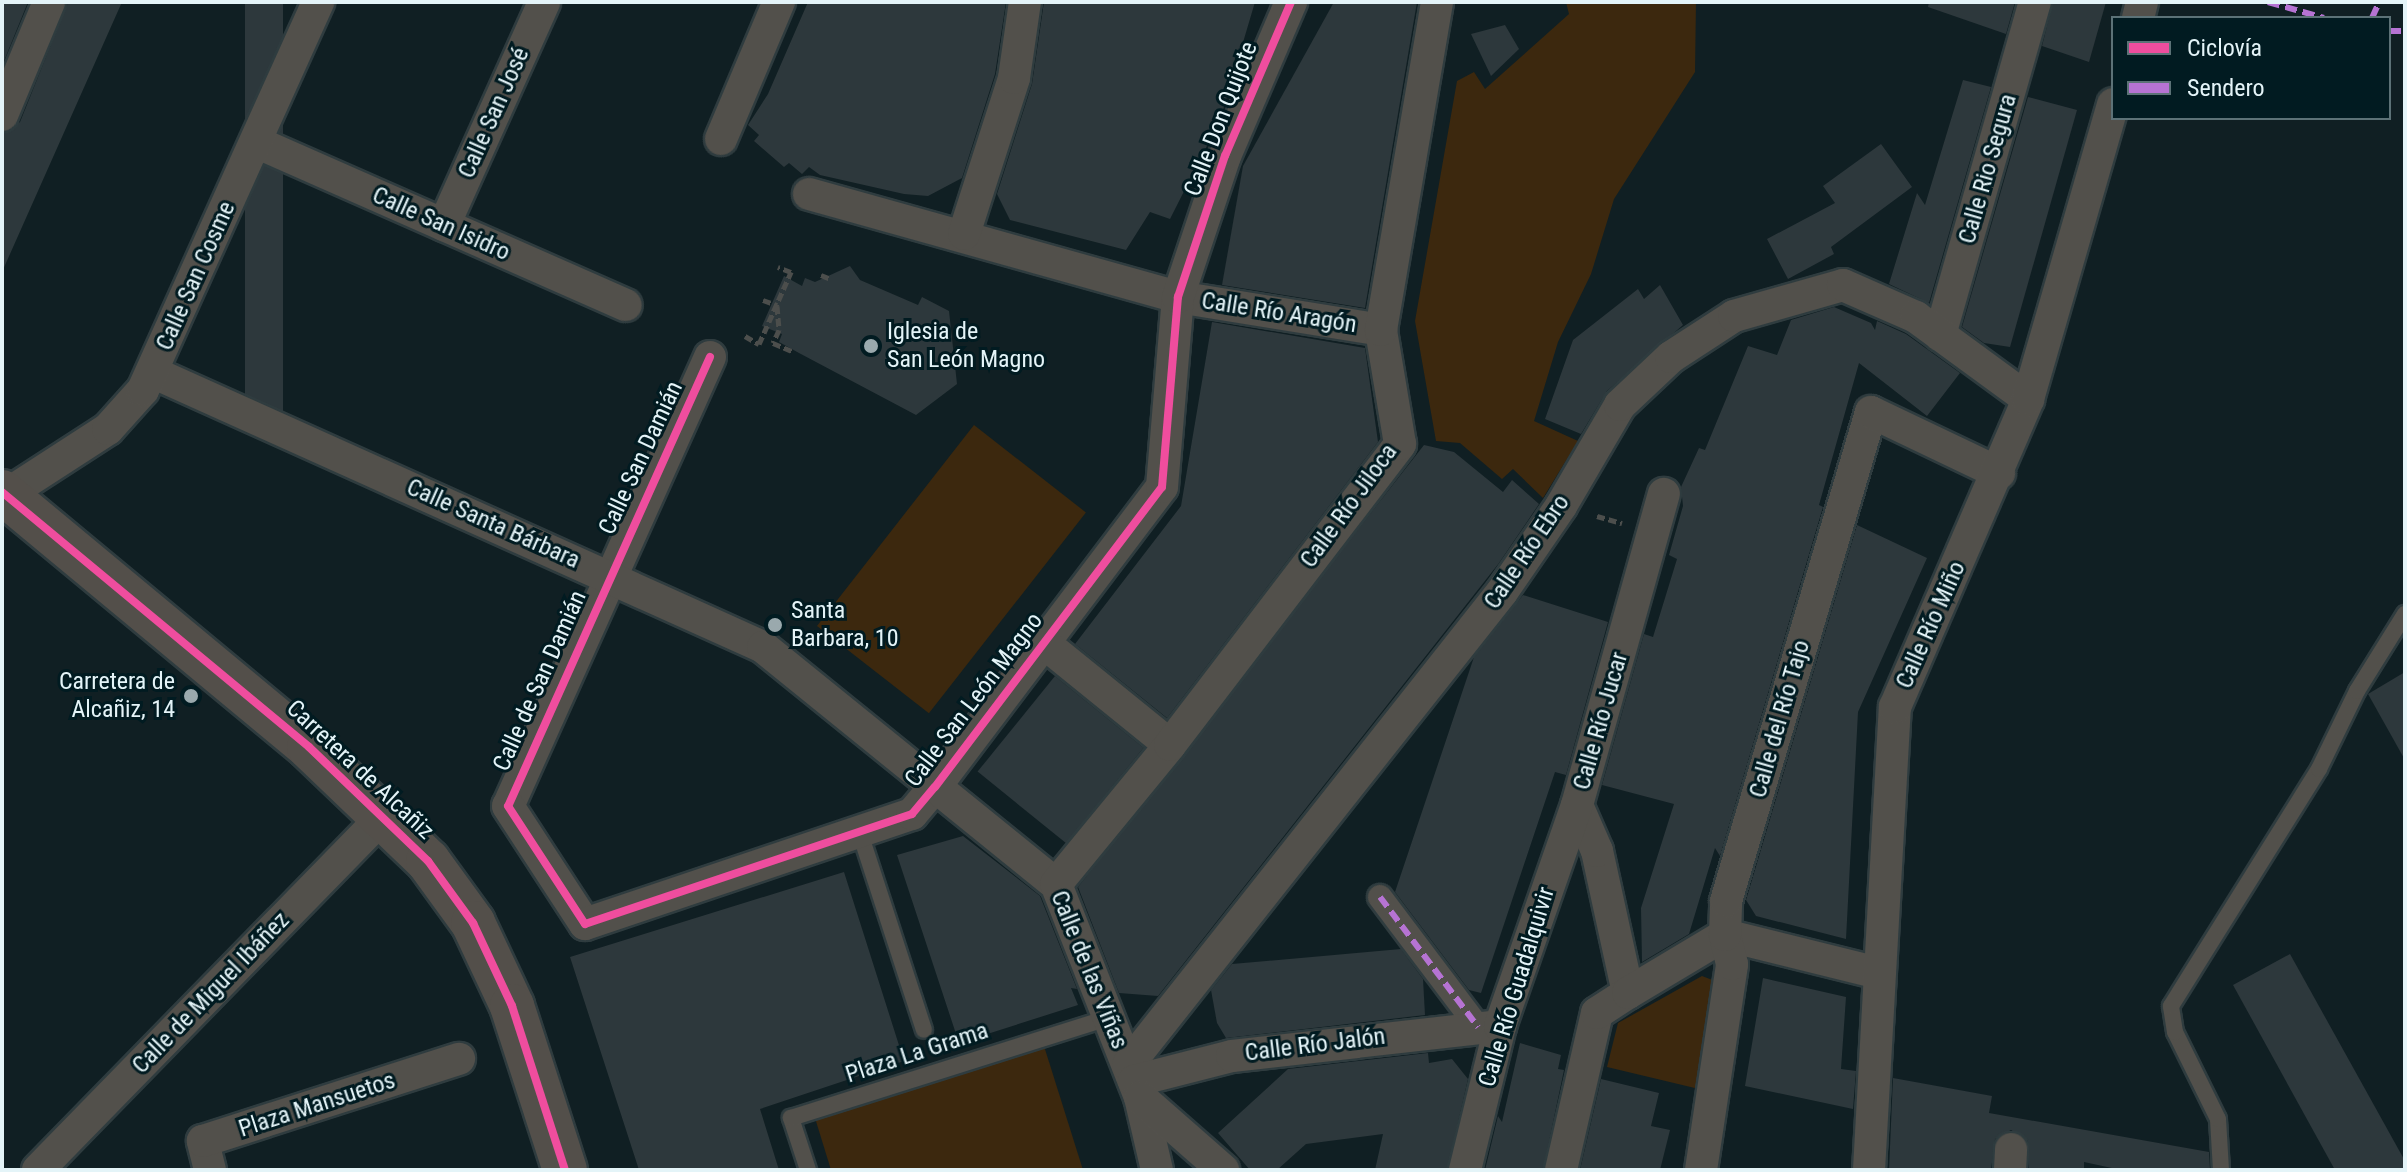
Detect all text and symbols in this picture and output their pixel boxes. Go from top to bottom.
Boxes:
legend [2111,16,2391,120]
text: Ciclovía [2187,34,2262,62]
street label: Calle Don Quijote [1178,38,1264,200]
street label: Calle San José [452,43,536,183]
text: Sendero [2187,74,2265,102]
street label: Calle Rio Segura [1953,91,2023,247]
street label: Calle San Isidro [368,181,514,267]
street label: Calle San Cosme [150,197,242,355]
street label: Calle Río Aragón [1199,287,1359,339]
place label: Iglesia de San León Magno [887,318,1045,374]
marker: Iglesia de San León Magno [862,337,880,355]
street label: Calle San Damián [593,377,689,539]
street label: Calle Río Jiloca [1294,438,1404,574]
street label: Calle Santa Bárbara [402,473,584,575]
street label: Calle Río Ebro [1478,489,1576,615]
street label: Calle Río Miño [1890,557,1972,693]
street label: Calle de San Damián [487,586,593,776]
place label: Santa Barbara, 10 [791,597,899,653]
street label: Calle San León Magno [899,607,1049,793]
marker: Santa Barbara, 10 [766,616,784,634]
street label: Calle del Río Tajo [1744,637,1816,801]
street label: Calle Río Jucar [1568,649,1634,793]
place label: Carretera de Alcañiz, 14 [59,668,175,724]
marker: Carretera de Alcañiz, 14 [182,687,200,705]
street label: Carretera de Alcañiz [280,694,440,846]
street label: Calle Río Guadalquivir [1473,884,1561,1090]
street label: Calle de las Viñas [1044,887,1134,1053]
street label: Calle de Miguel Ibáñez [126,906,296,1080]
street label: Plaza La Grama [842,1016,992,1090]
street label: Calle Río Jalón [1243,1022,1387,1068]
street label: Plaza Mansuetos [235,1066,399,1144]

